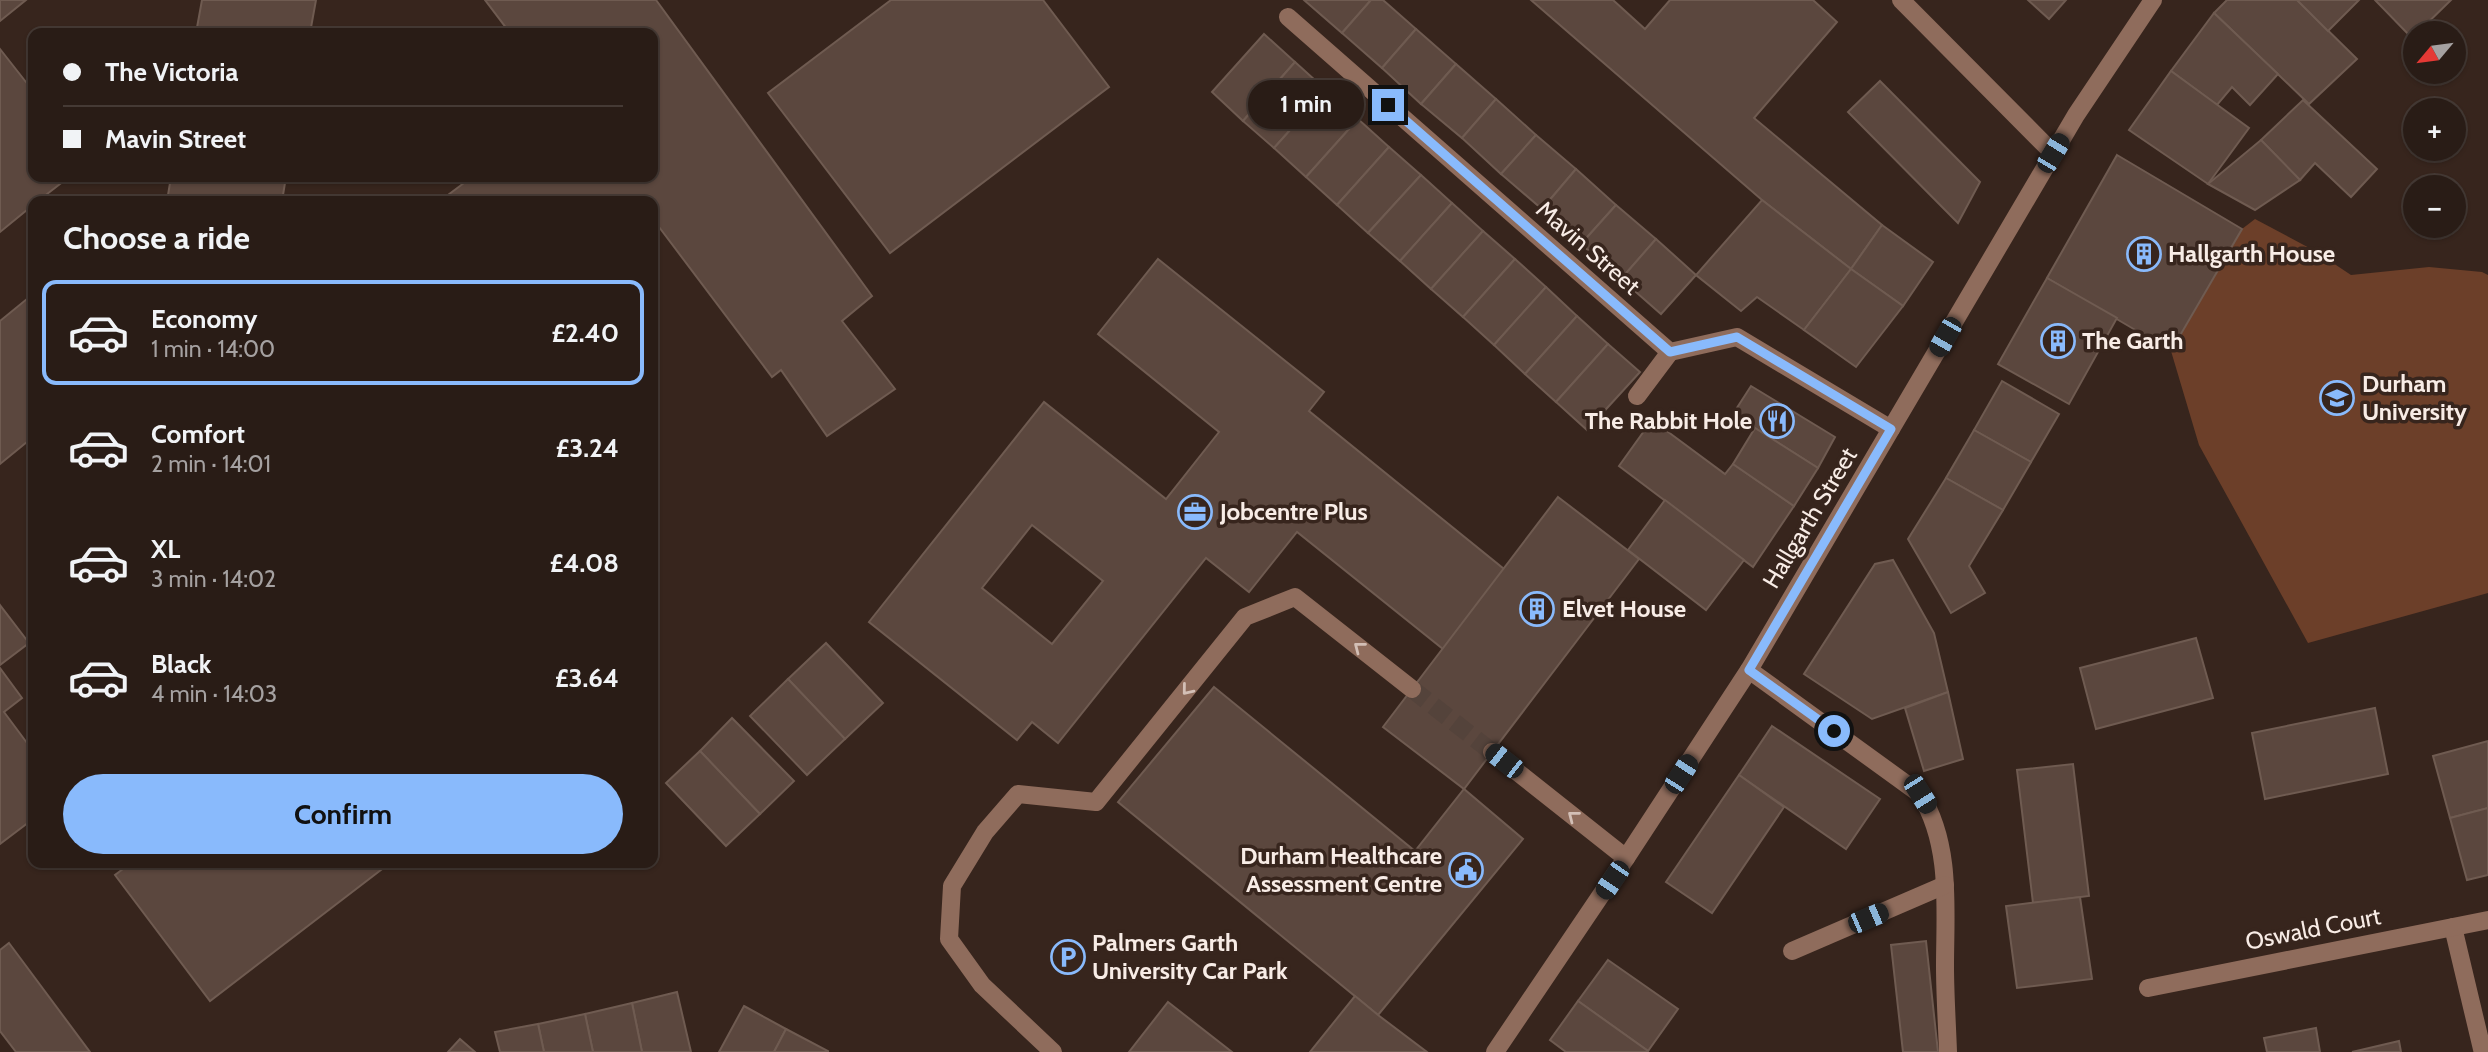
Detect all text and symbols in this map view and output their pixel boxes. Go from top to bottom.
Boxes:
north arrow [2403,21,2466,84]
map controls [2403,21,2466,238]
text: The Victoria [105,56,238,88]
callout: 1 min [1248,80,1364,130]
route end [1372,89,1404,121]
text: 1 min [1280,90,1332,118]
button: + [2403,98,2466,161]
text: Mavin Street [105,123,246,155]
car [2034,130,2073,176]
button: − [2403,175,2466,238]
street label: Mavin Street [1531,195,1646,300]
text: Choose a ride [63,218,250,257]
building icon: Hallgarth House [2125,235,2163,273]
place label: Hallgarth House [2168,239,2335,268]
icon: car [67,301,130,364]
text: Economy [151,303,257,335]
car [1926,314,1965,360]
text: £2.40 [551,317,619,349]
building icon: The Garth [2039,322,2077,360]
place label: The Garth [2082,326,2183,355]
text: 1 min · 14:00 [151,335,275,363]
place label: Durham University [2362,369,2467,426]
school or university icon: Durham University [2318,379,2356,417]
restaurant icon: The Rabbit Hole [1758,402,1796,440]
place label: The Rabbit Hole [1585,406,1752,435]
icon: car [67,416,130,479]
text: Comfort [151,418,245,450]
text: £3.24 [556,432,619,464]
street label: Hallgarth Street [1756,442,1863,593]
text: 2 min · 14:01 [151,450,271,478]
office icon: Jobcentre Plus [1176,493,1214,531]
place label: Jobcentre Plus [1219,497,1368,526]
icon: car [67,531,130,594]
text: XL [151,533,180,565]
text: £4.08 [550,547,619,579]
text: 3 min · 14:02 [151,565,276,593]
building icon: Elvet House [1518,590,1556,628]
place label: Elvet House [1562,594,1686,623]
one-way arrow [1354,643,1366,656]
icon: car [67,646,130,709]
text: Black [151,648,211,680]
text: £3.64 [555,662,619,694]
text: 4 min · 14:03 [151,680,277,708]
one-way arrow [1182,682,1195,694]
route start [1818,715,1850,747]
car [1481,740,1528,782]
car [1661,751,1702,797]
car [1900,771,1941,817]
button: Confirm [63,774,623,854]
one-way arrow [1568,811,1580,824]
place label: Durham Healthcare Assessment Centre [1240,841,1442,898]
public building icon: Durham Healthcare Assessment Centre [1447,851,1485,889]
car [1592,857,1633,903]
car [1845,900,1892,936]
street label: Oswald Court [2243,901,2383,956]
place label: Palmers Garth University Car Park [1092,928,1288,985]
parking icon: Palmers Garth University Car Park [1049,938,1087,976]

